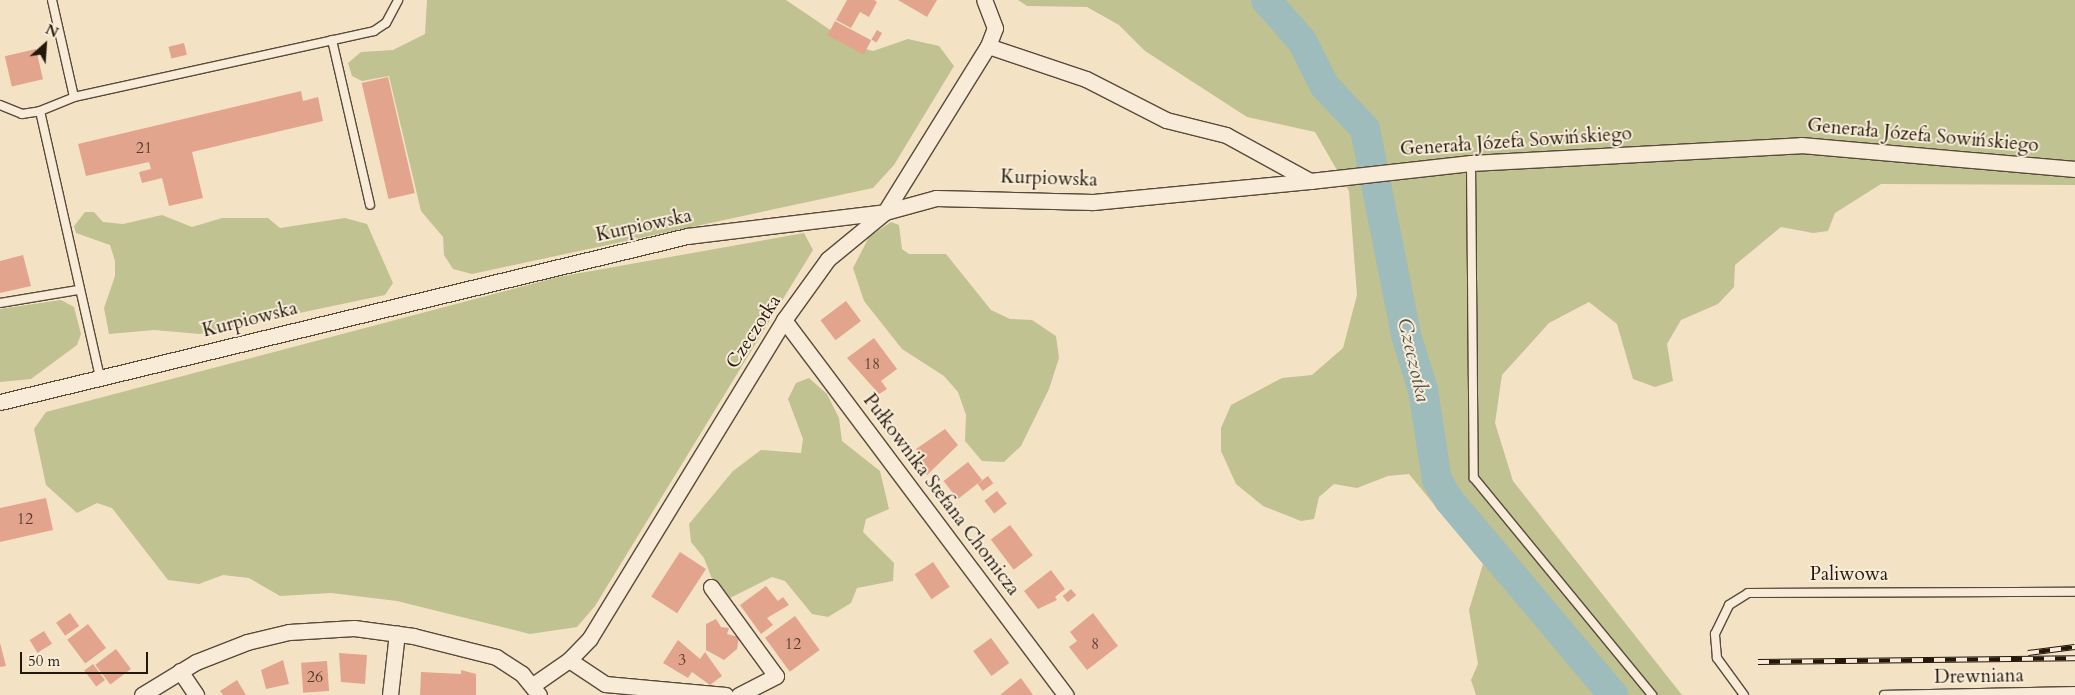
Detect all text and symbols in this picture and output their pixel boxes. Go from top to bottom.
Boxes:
north arrow [20,20,70,70]
text: N [42,20,61,42]
street label: Generała Józefa Sowińskiego [1806,115,2040,157]
street label: Generała Józefa Sowińskiego [1399,123,1633,161]
house number: 21 [136,138,152,158]
street label: Kurpiowska [1000,166,1098,192]
street label: Kurpiowska [594,205,694,247]
street label: Czeczotka [722,291,786,373]
street label: Kurpiowska [200,297,300,343]
water label: Czeczotka [1393,316,1435,404]
house number: 18 [864,354,880,374]
street label: Pułkownika Stefana Chomicza [858,390,1024,600]
house number: 12 [17,509,33,529]
street label: Paliwowa [1810,564,1888,586]
house number: 12 [785,634,801,654]
house number: 8 [1091,634,1099,654]
scale bar [22,642,150,674]
house number: 3 [678,650,686,670]
text: 50 m [28,651,60,671]
street label: Drewniana [1934,665,2024,689]
house number: 26 [307,667,323,687]

